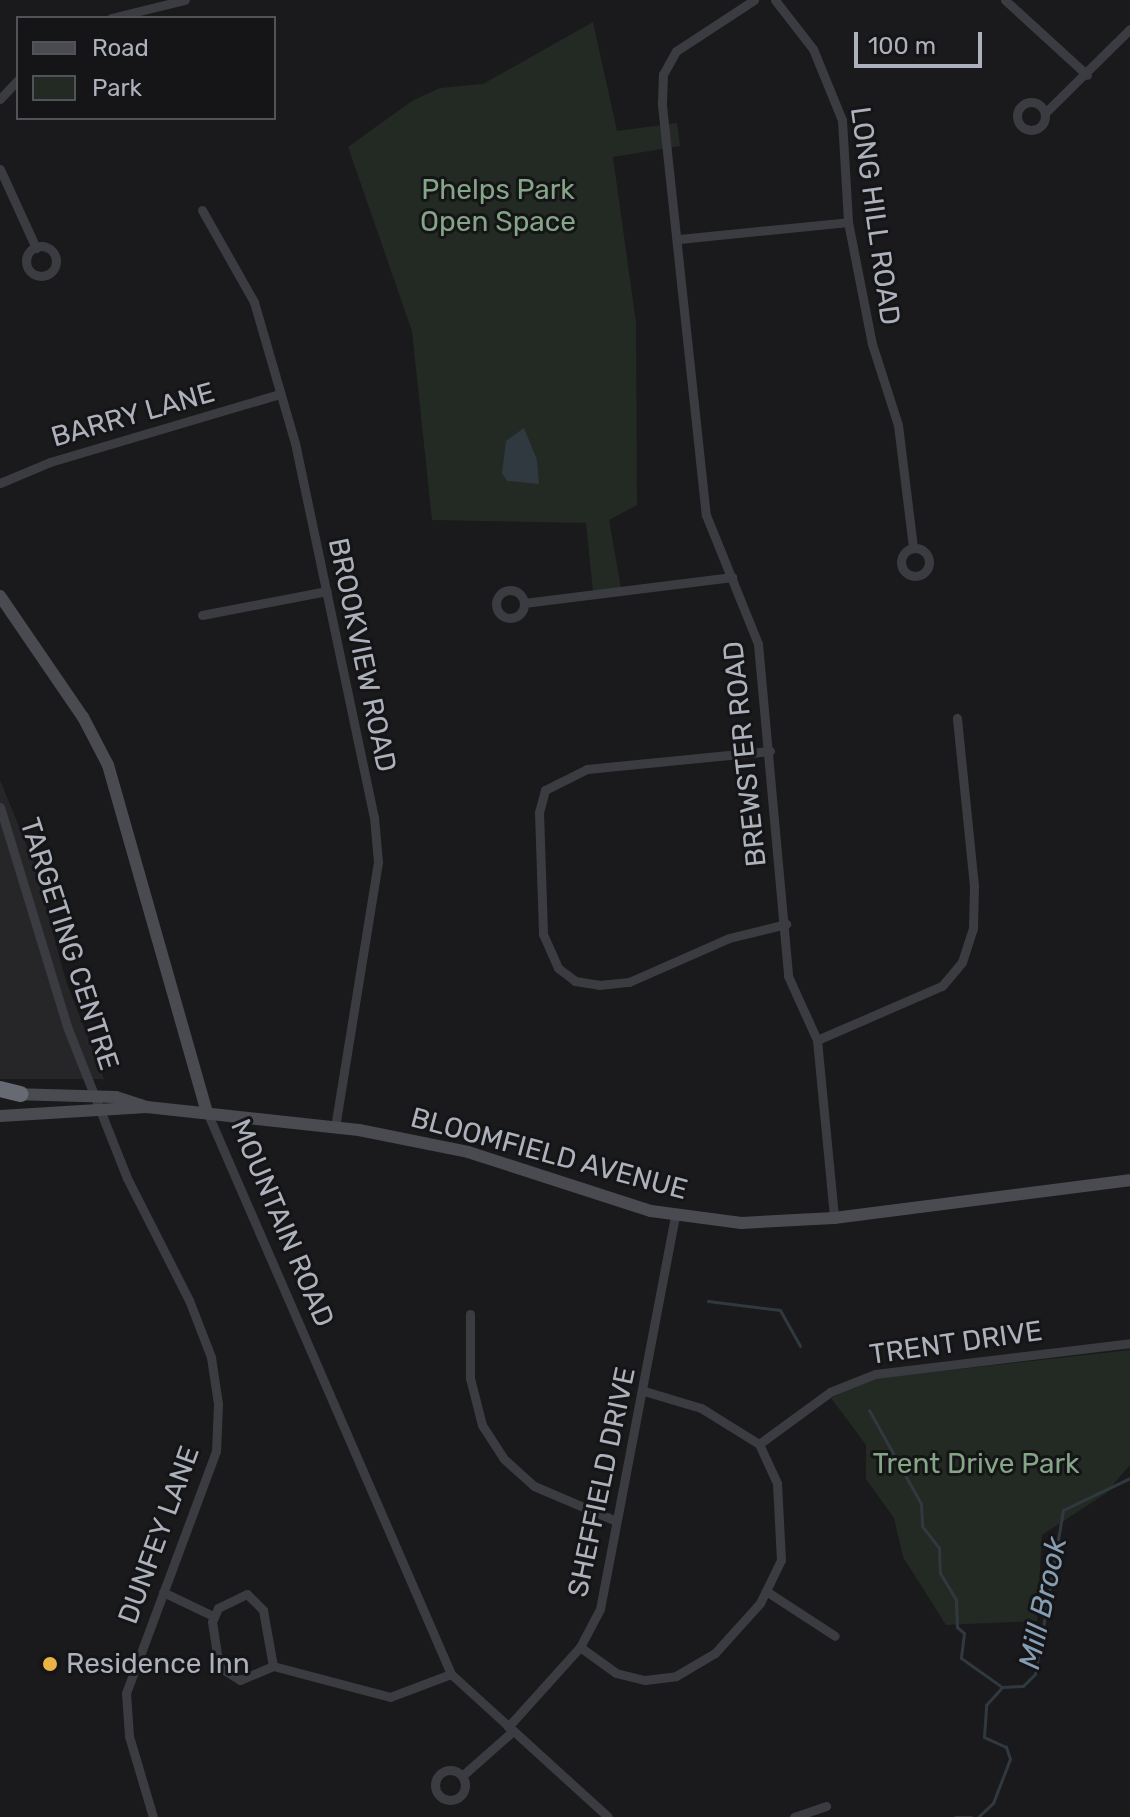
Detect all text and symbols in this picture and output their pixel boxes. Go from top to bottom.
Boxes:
legend [16,16,276,120]
scale bar [858,16,986,66]
text: 100 m [868,32,936,60]
text: Road [92,34,149,62]
text: Park [92,74,142,102]
street label: LONG HILL ROAD [843,104,907,328]
park label: Phelps Park Open Space [420,173,576,239]
street label: BARRY LANE [47,376,219,454]
street label: BROOKVIEW ROAD [321,535,403,775]
street label: BREWSTER ROAD [716,640,774,868]
street label: TARGETING CENTRE [12,814,126,1074]
street label: BLOOMFIELD AVENUE [407,1101,691,1207]
street label: MOUNTAIN ROAD [223,1114,341,1332]
street label: TRENT DRIVE [867,1314,1045,1372]
street label: SHEFFIELD DRIVE [561,1364,643,1600]
street label: DUNFEY LANE [111,1441,207,1629]
park label: Trent Drive Park [872,1447,1080,1481]
water label: Mill Brook [1011,1533,1075,1673]
place label: Residence Inn [66,1647,250,1681]
marker: Residence Inn [41,1655,59,1673]

